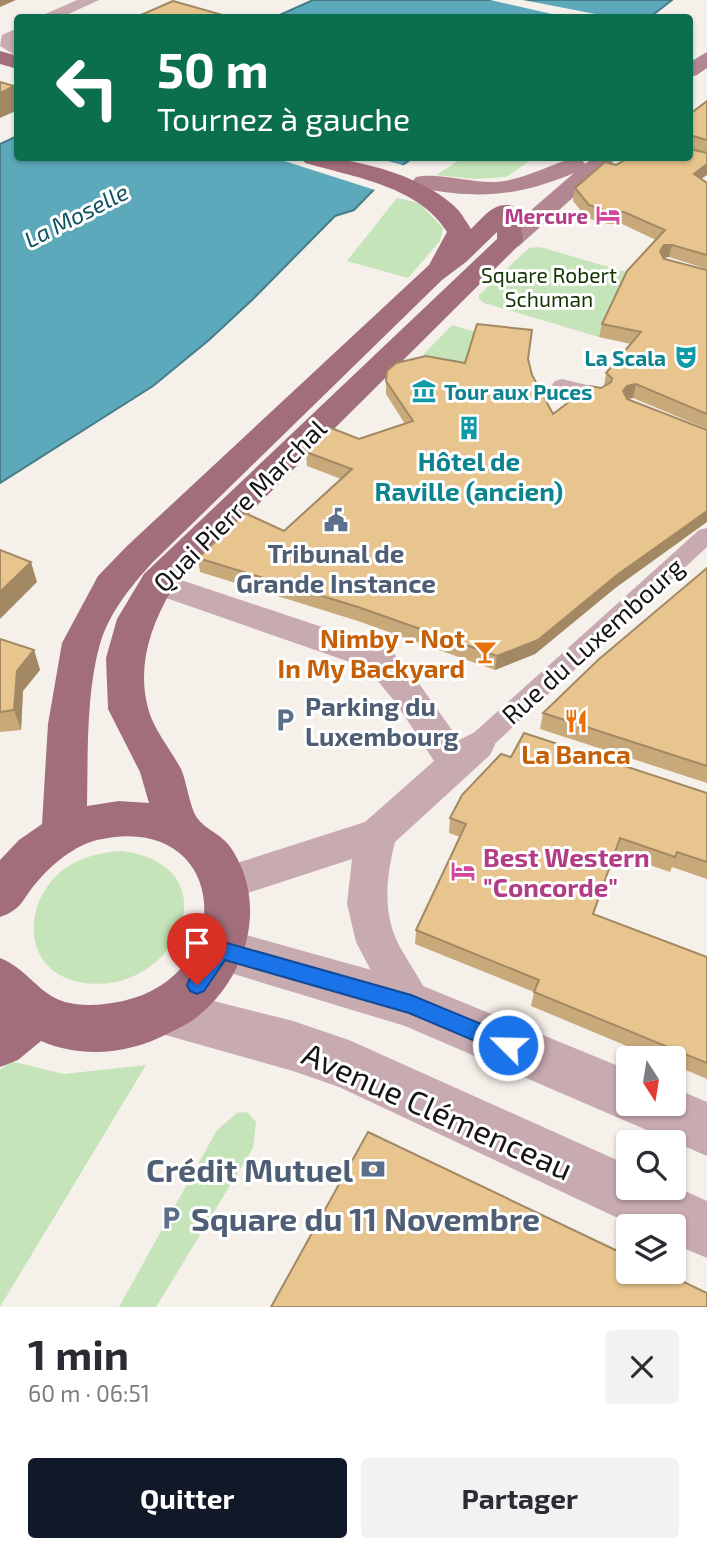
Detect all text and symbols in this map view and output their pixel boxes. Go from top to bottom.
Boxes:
text: 50 m [157,39,269,98]
icon: left [42,42,133,133]
text: Tournez à gauche [157,99,410,137]
water label: La Moselle [19,177,133,253]
hotel icon: Mercure [594,201,622,229]
place label: Mercure [504,203,588,228]
park label: Square Robert Schuman [481,262,617,311]
theatre icon: La Scala [672,343,700,371]
place label: La Scala [584,345,666,370]
museum icon: Tour aux Puces [410,377,438,405]
place label: Tour aux Puces [444,379,592,404]
street label: Quai Pierre Marchal [146,412,332,598]
building icon: Hôtel de Raville (ancien) [455,414,483,442]
place label: Hôtel de Raville (ancien) [375,445,563,506]
public building icon: Tribunal de Grande Instance [322,506,350,534]
place label: Tribunal de Grande Instance [236,537,436,598]
street label: Rue du Luxembourg [495,550,689,730]
place label: Nimby - Not In My Backyard [278,622,465,684]
bar icon: Nimby - Not In My Backyard [471,638,499,666]
place label: Parking du Luxembourg [305,690,459,751]
parking icon: Parking du Luxembourg [271,706,299,734]
restaurant icon: La Banca [562,707,590,735]
place label: La Banca [521,738,631,769]
place label: Best Western "Concorde" [483,841,650,902]
hotel icon: Best Western "Concorde" [449,857,477,885]
pin [167,913,227,985]
icon: arrive [178,924,216,962]
position arrow [471,1008,545,1082]
street label: Avenue Clémenceau [297,1033,579,1187]
north arrow [616,1046,686,1116]
map controls [616,1046,686,1284]
button: search [616,1130,686,1200]
place label: Crédit Mutuel [146,1150,353,1188]
bank icon: Crédit Mutuel [359,1155,387,1183]
place label: Square du 11 Novembre [191,1199,540,1237]
parking icon: Square du 11 Novembre [157,1204,185,1232]
button: layers [616,1214,686,1284]
text: 1 min [28,1328,129,1378]
button: close [605,1330,679,1404]
text: 60 m · 06:51 [28,1379,150,1407]
button: Quitter [28,1458,347,1538]
button: Partager [361,1458,679,1538]

